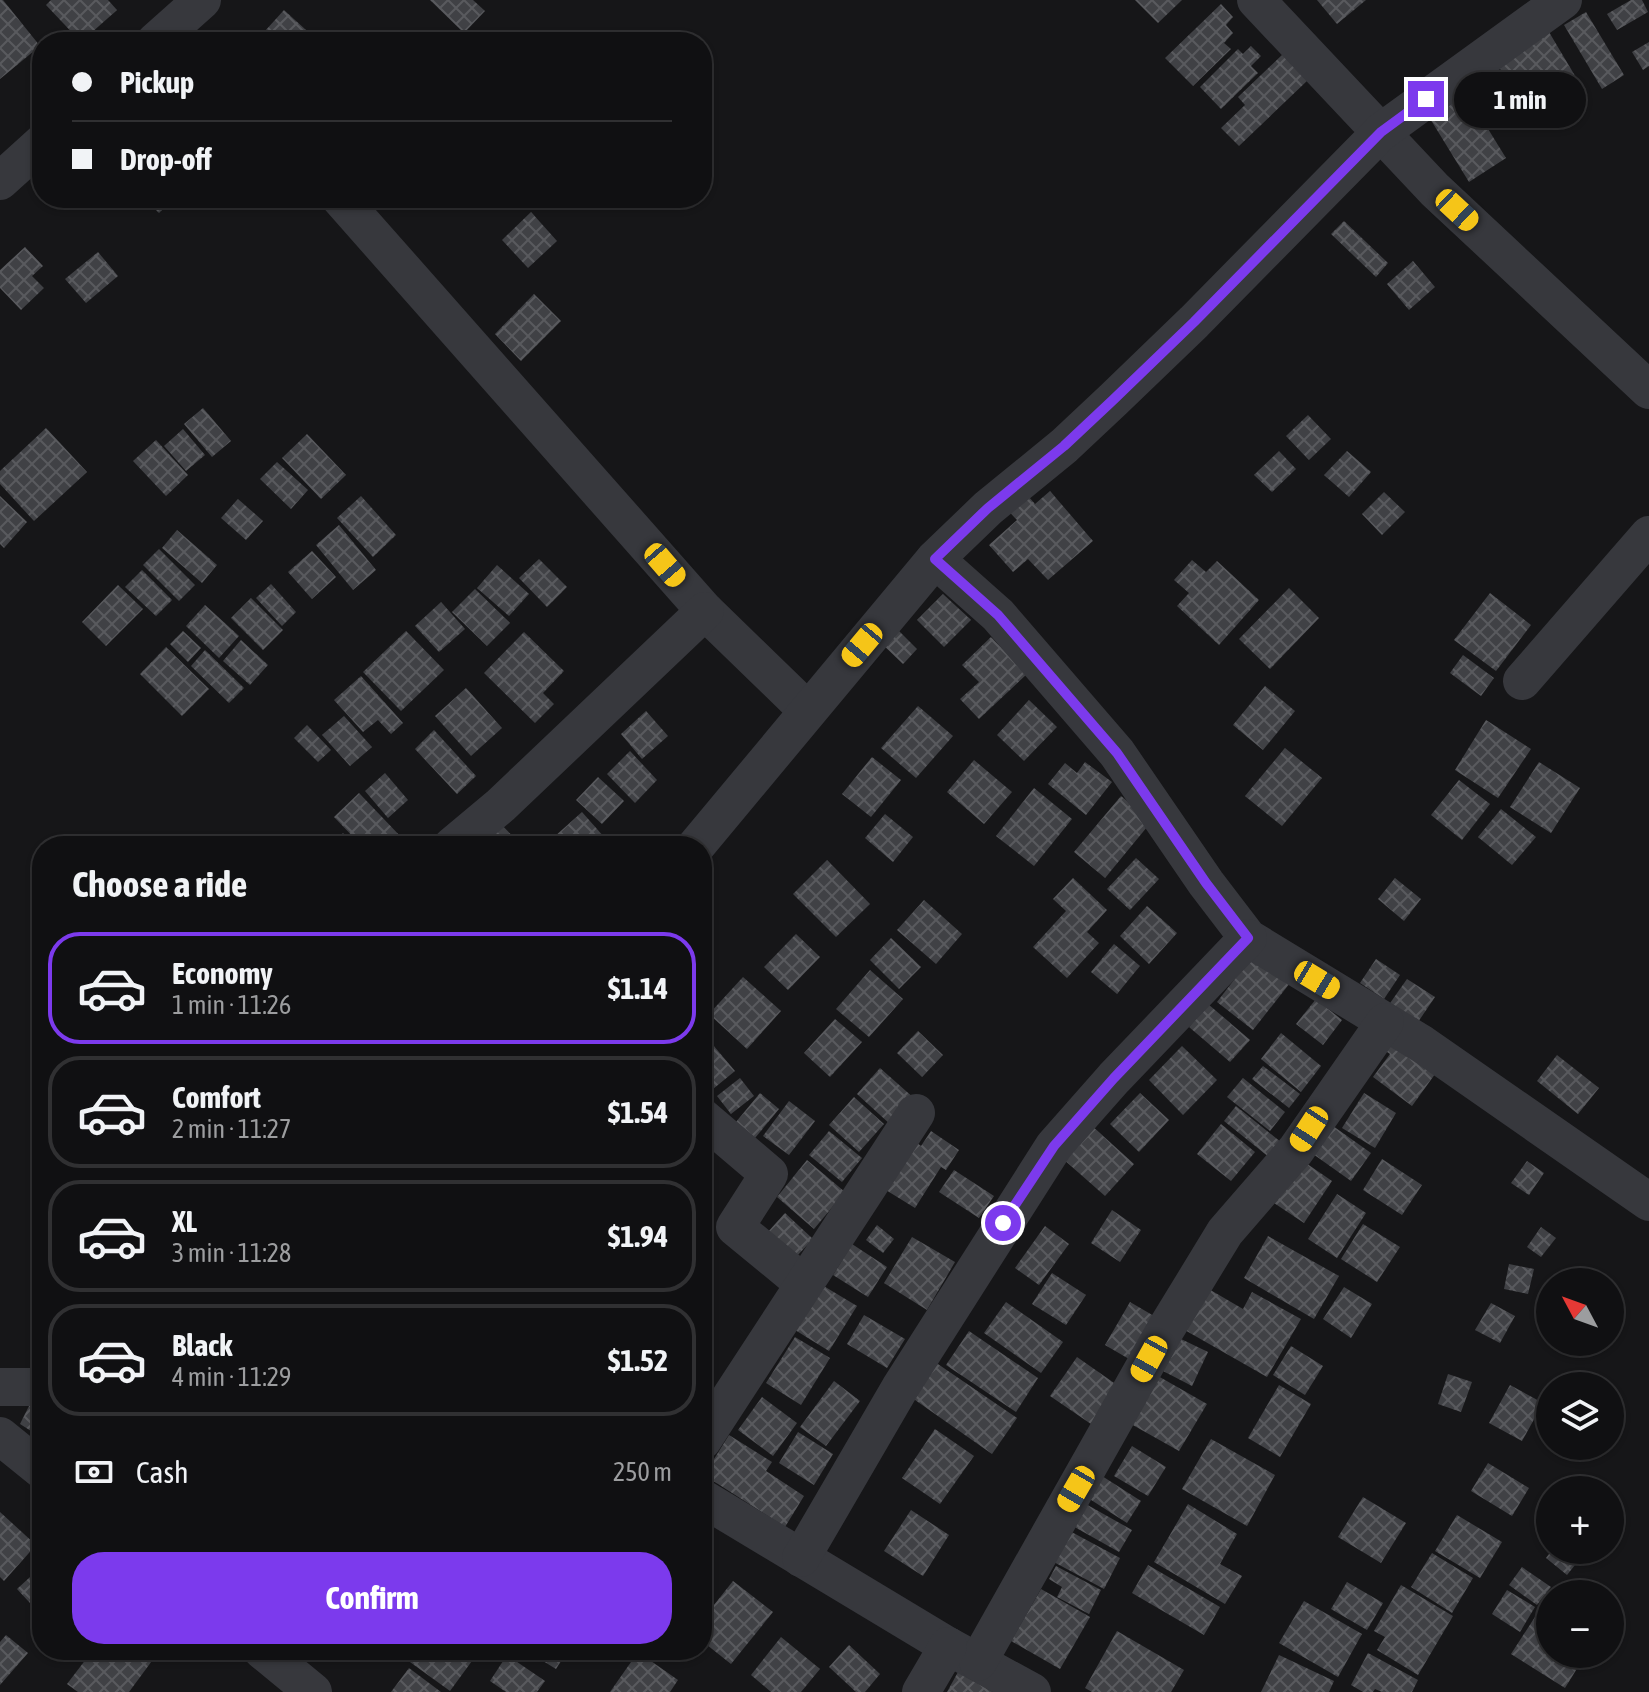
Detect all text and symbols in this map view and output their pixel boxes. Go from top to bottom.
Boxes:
text: Pickup [120,65,194,99]
callout: 1 min [1454,71,1586,127]
route end [1408,81,1444,117]
text: 1 min [1493,85,1547,115]
text: Drop-off [120,142,212,176]
car [1431,185,1483,235]
car [640,539,690,591]
car [837,619,887,671]
text: Choose a ride [72,863,247,905]
icon: car [76,952,148,1024]
text: Economy [172,956,273,990]
car [1290,957,1344,1003]
text: $1.14 [608,971,668,1005]
text: 1 min · 11:26 [172,990,291,1020]
icon: car [76,1076,148,1148]
text: Comfort [172,1080,261,1114]
text: $1.54 [608,1095,668,1129]
car [1286,1102,1332,1156]
text: 2 min · 11:27 [172,1114,291,1144]
icon: car [76,1200,148,1272]
text: XL [172,1204,197,1238]
route start [985,1205,1021,1241]
text: $1.94 [608,1219,668,1253]
text: 3 min · 11:28 [172,1238,291,1268]
north arrow [1536,1268,1624,1356]
map controls [1536,1268,1624,1668]
icon: car [76,1324,148,1396]
text: Black [172,1328,232,1362]
car [1127,1332,1171,1386]
text: $1.52 [608,1343,668,1377]
text: 4 min · 11:29 [172,1362,291,1392]
button: layers [1536,1372,1624,1460]
icon: cash [72,1450,116,1494]
text: Cash [136,1455,189,1489]
text: 250 m [613,1457,672,1487]
car [1054,1462,1098,1516]
button: + [1536,1476,1624,1564]
button: Confirm [72,1552,672,1644]
button: − [1536,1580,1624,1668]

